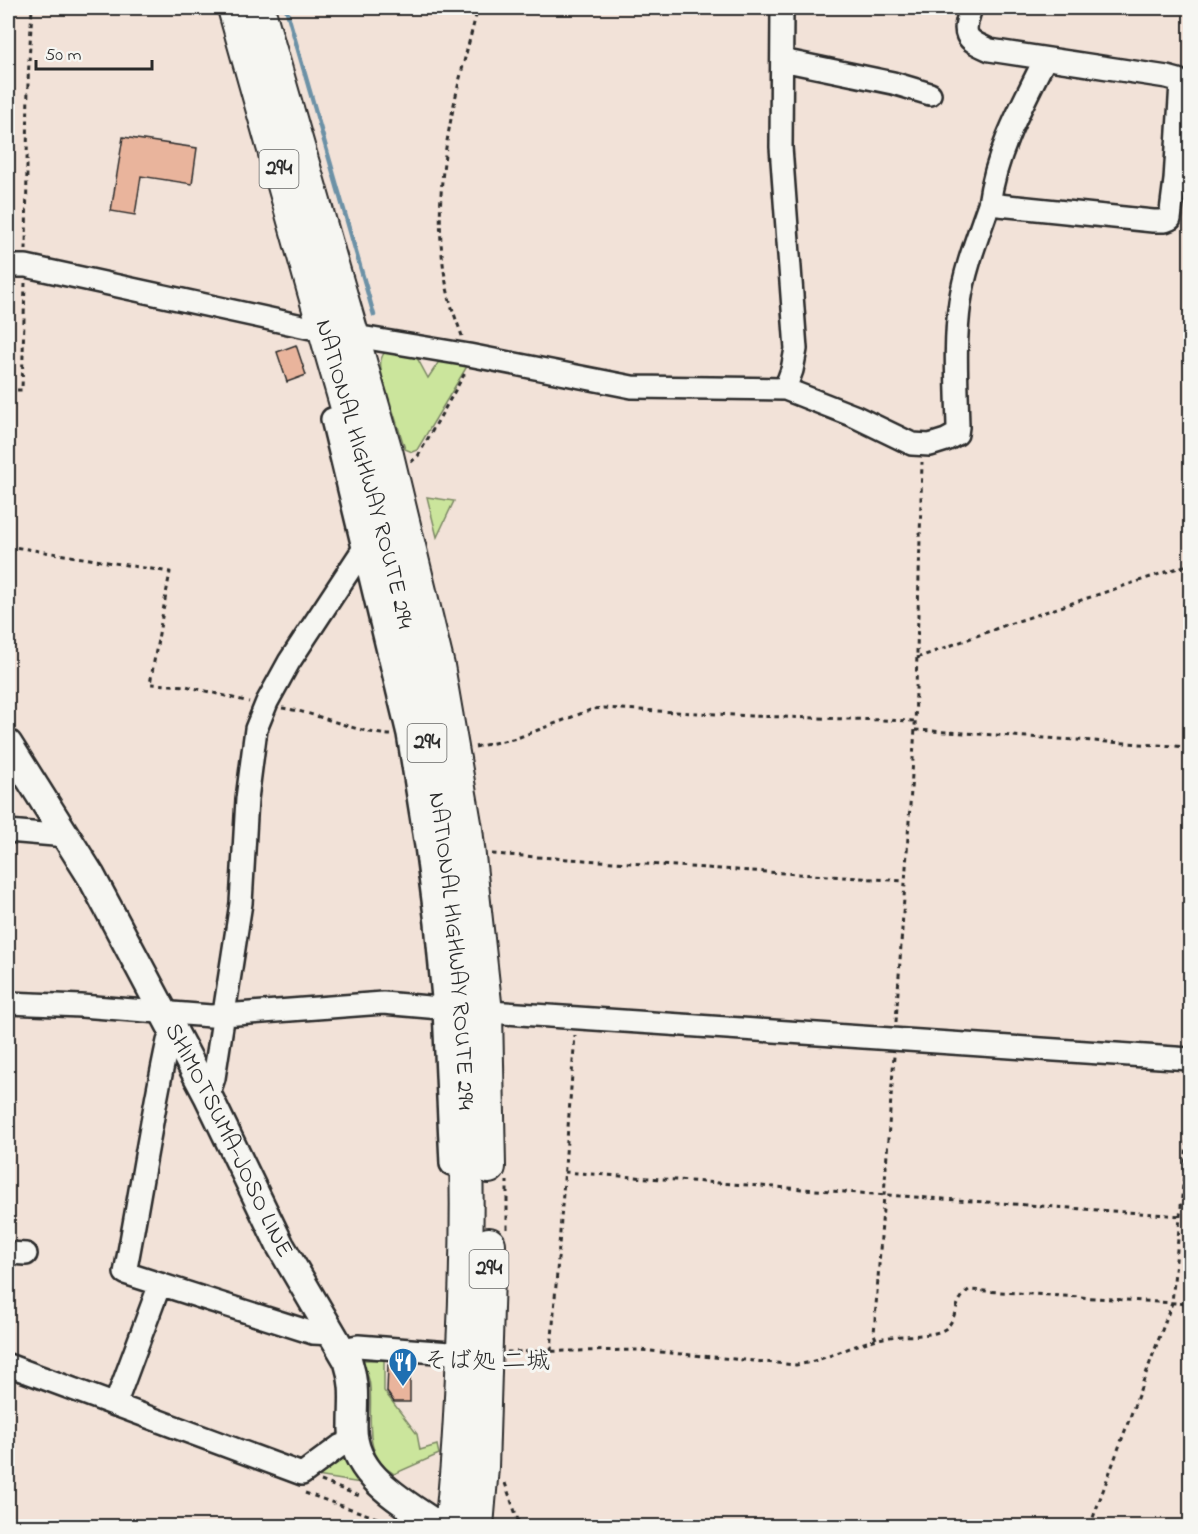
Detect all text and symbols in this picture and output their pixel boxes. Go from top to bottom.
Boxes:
scale bar [36,33,152,71]
text: 50 m [45,43,82,69]
road number: 294 [260,150,298,188]
street label: NATIONAL HIGHWAY ROUTE 294 [305,316,422,632]
road number: 294 [408,724,446,762]
street label: NATIONAL HIGHWAY ROUTE 294 [418,790,482,1111]
street label: SHIMOTSUMA-JOSO LINE [155,1017,301,1265]
road number: 294 [470,1250,508,1288]
place label: そば処 二城 [424,1345,550,1380]
restaurant icon: そば処 二城 [387,1346,419,1388]

